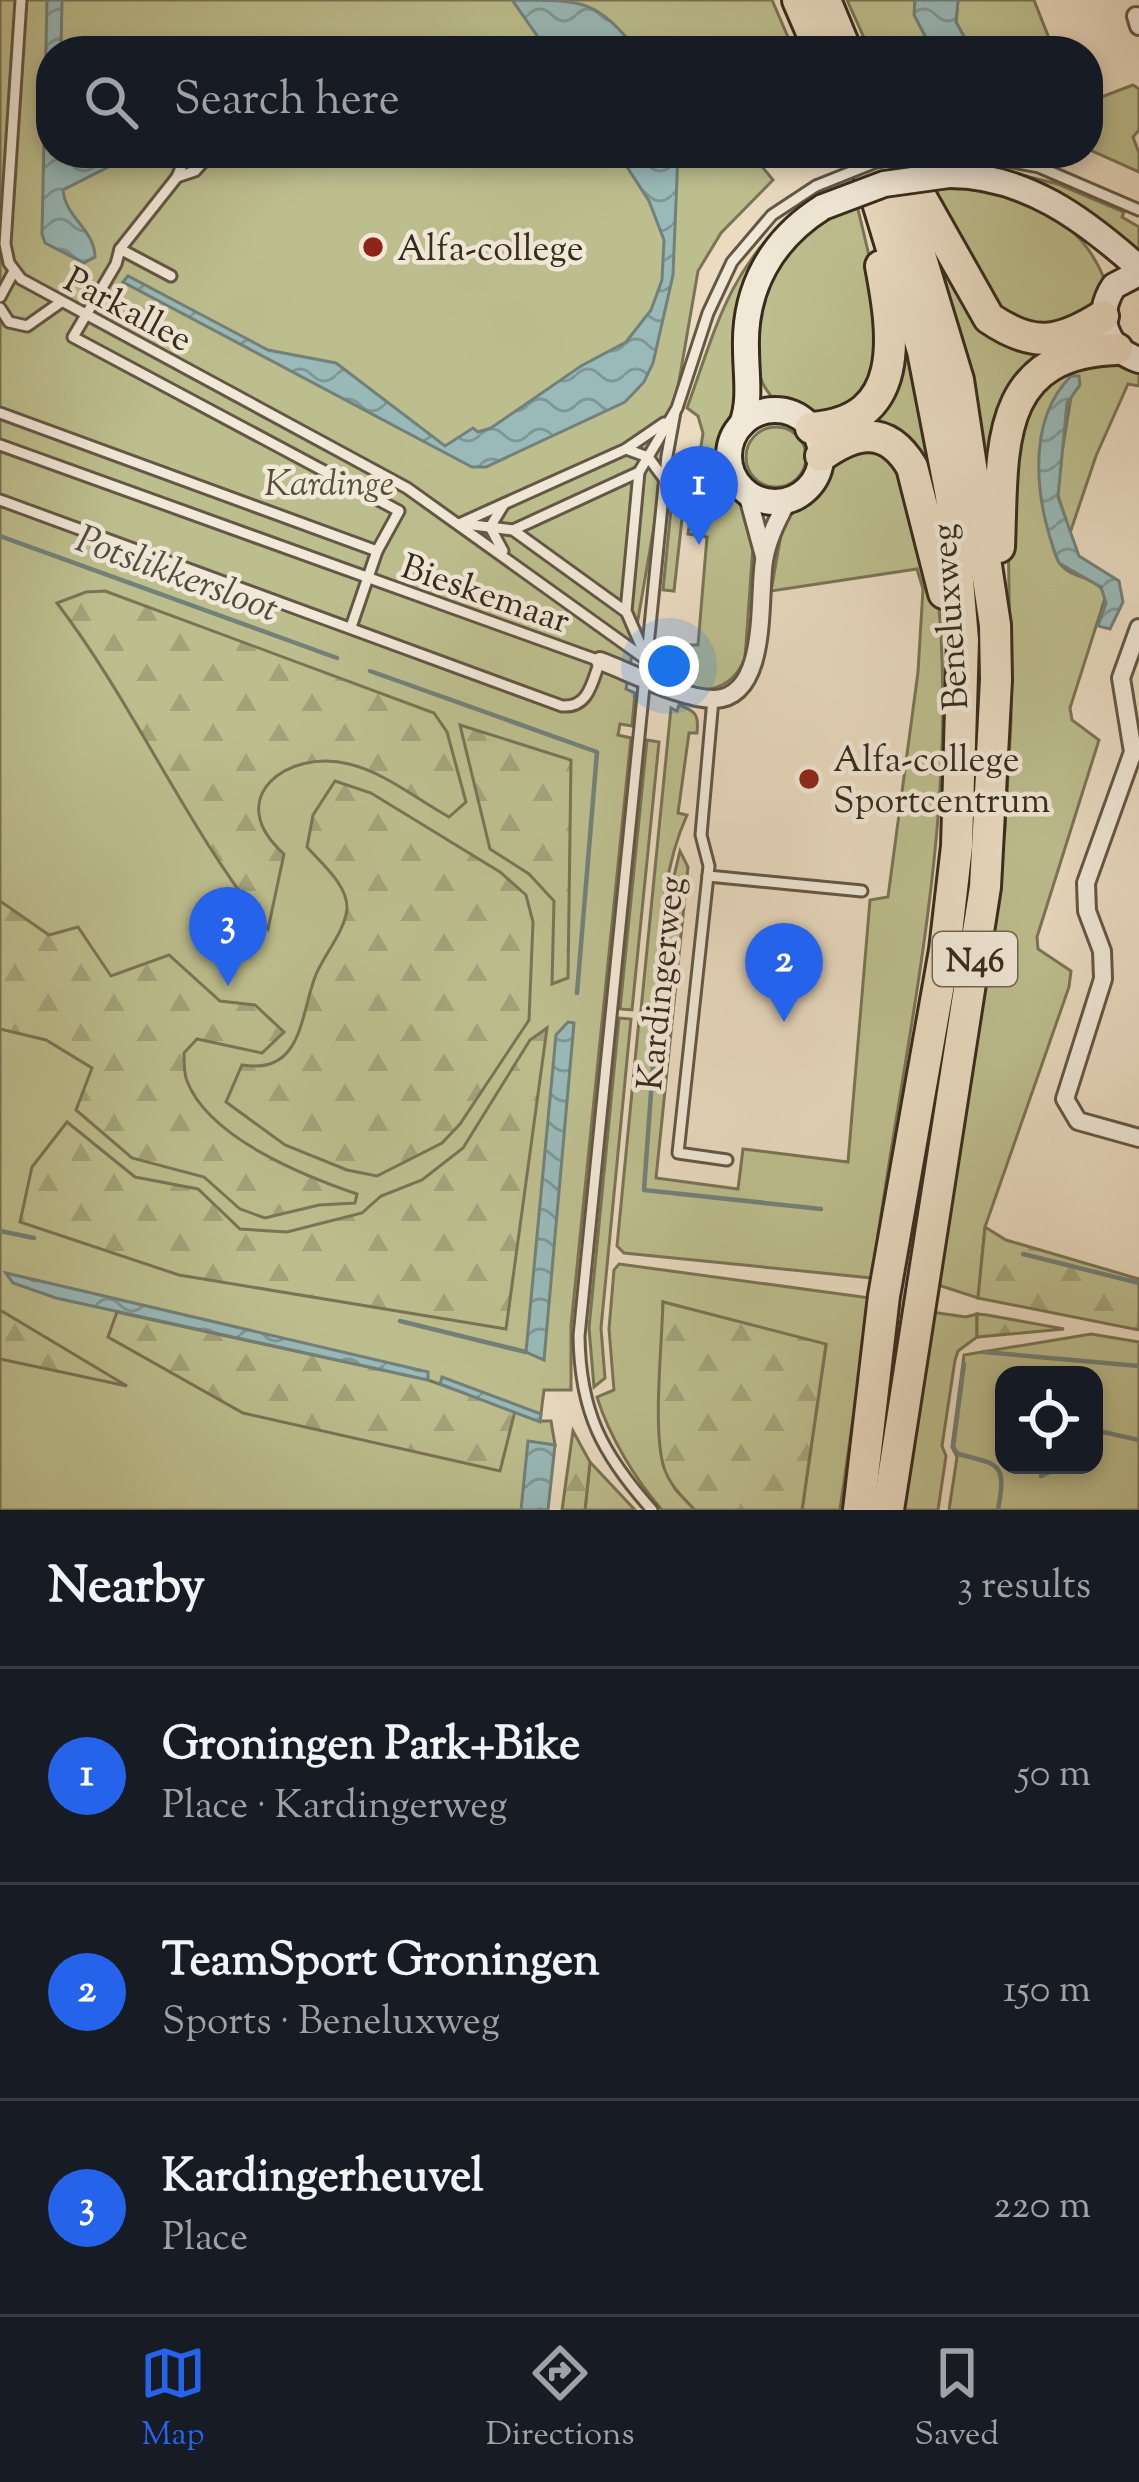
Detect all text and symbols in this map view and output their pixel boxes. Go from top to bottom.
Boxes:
search box [36,36,1103,168]
icon: search [78,69,144,135]
text: Search here [174,70,400,135]
place label: Alfa-college [397,225,583,277]
marker: Alfa-college [360,234,386,260]
street label: Parkallee [54,256,201,367]
pin: 1 [660,446,738,545]
park label: Kardinge [264,460,394,512]
water label: Potslikkersloot [67,514,286,639]
street label: Beneluxweg [920,522,984,712]
street label: Bieskemaar [393,543,576,649]
your location [639,636,699,696]
place label: Alfa-college Sportcentrum [833,736,1050,829]
marker: Alfa-college Sportcentrum [796,766,822,792]
street label: Kardingerweg [626,874,700,1093]
pin: 3 [189,887,267,986]
pin: 2 [745,923,823,1022]
road number: N46 [933,932,1017,986]
map controls [995,1366,1103,1474]
button: locate [995,1366,1103,1474]
text: Nearby [48,1552,205,1625]
text: 3 results [957,1560,1091,1616]
text: Groningen Park+Bike [162,1715,580,1780]
text: 1 [80,1748,94,1804]
text: 50 m [1016,1748,1091,1804]
text: Place · Kardingerweg [162,1780,508,1836]
text: TeamSport Groningen [162,1931,600,1996]
text: 2 [78,1964,96,2020]
text: 150 m [1003,1964,1091,2020]
text: Sports · Beneluxweg [162,1996,500,2052]
text: Kardingerheuvel [162,2147,484,2212]
text: 3 [79,2180,95,2236]
text: 220 m [993,2180,1091,2236]
text: Place [162,2212,248,2268]
tab: Map [140,2340,206,2460]
tab: Directions [486,2340,635,2460]
tab: Saved [914,2340,999,2460]

